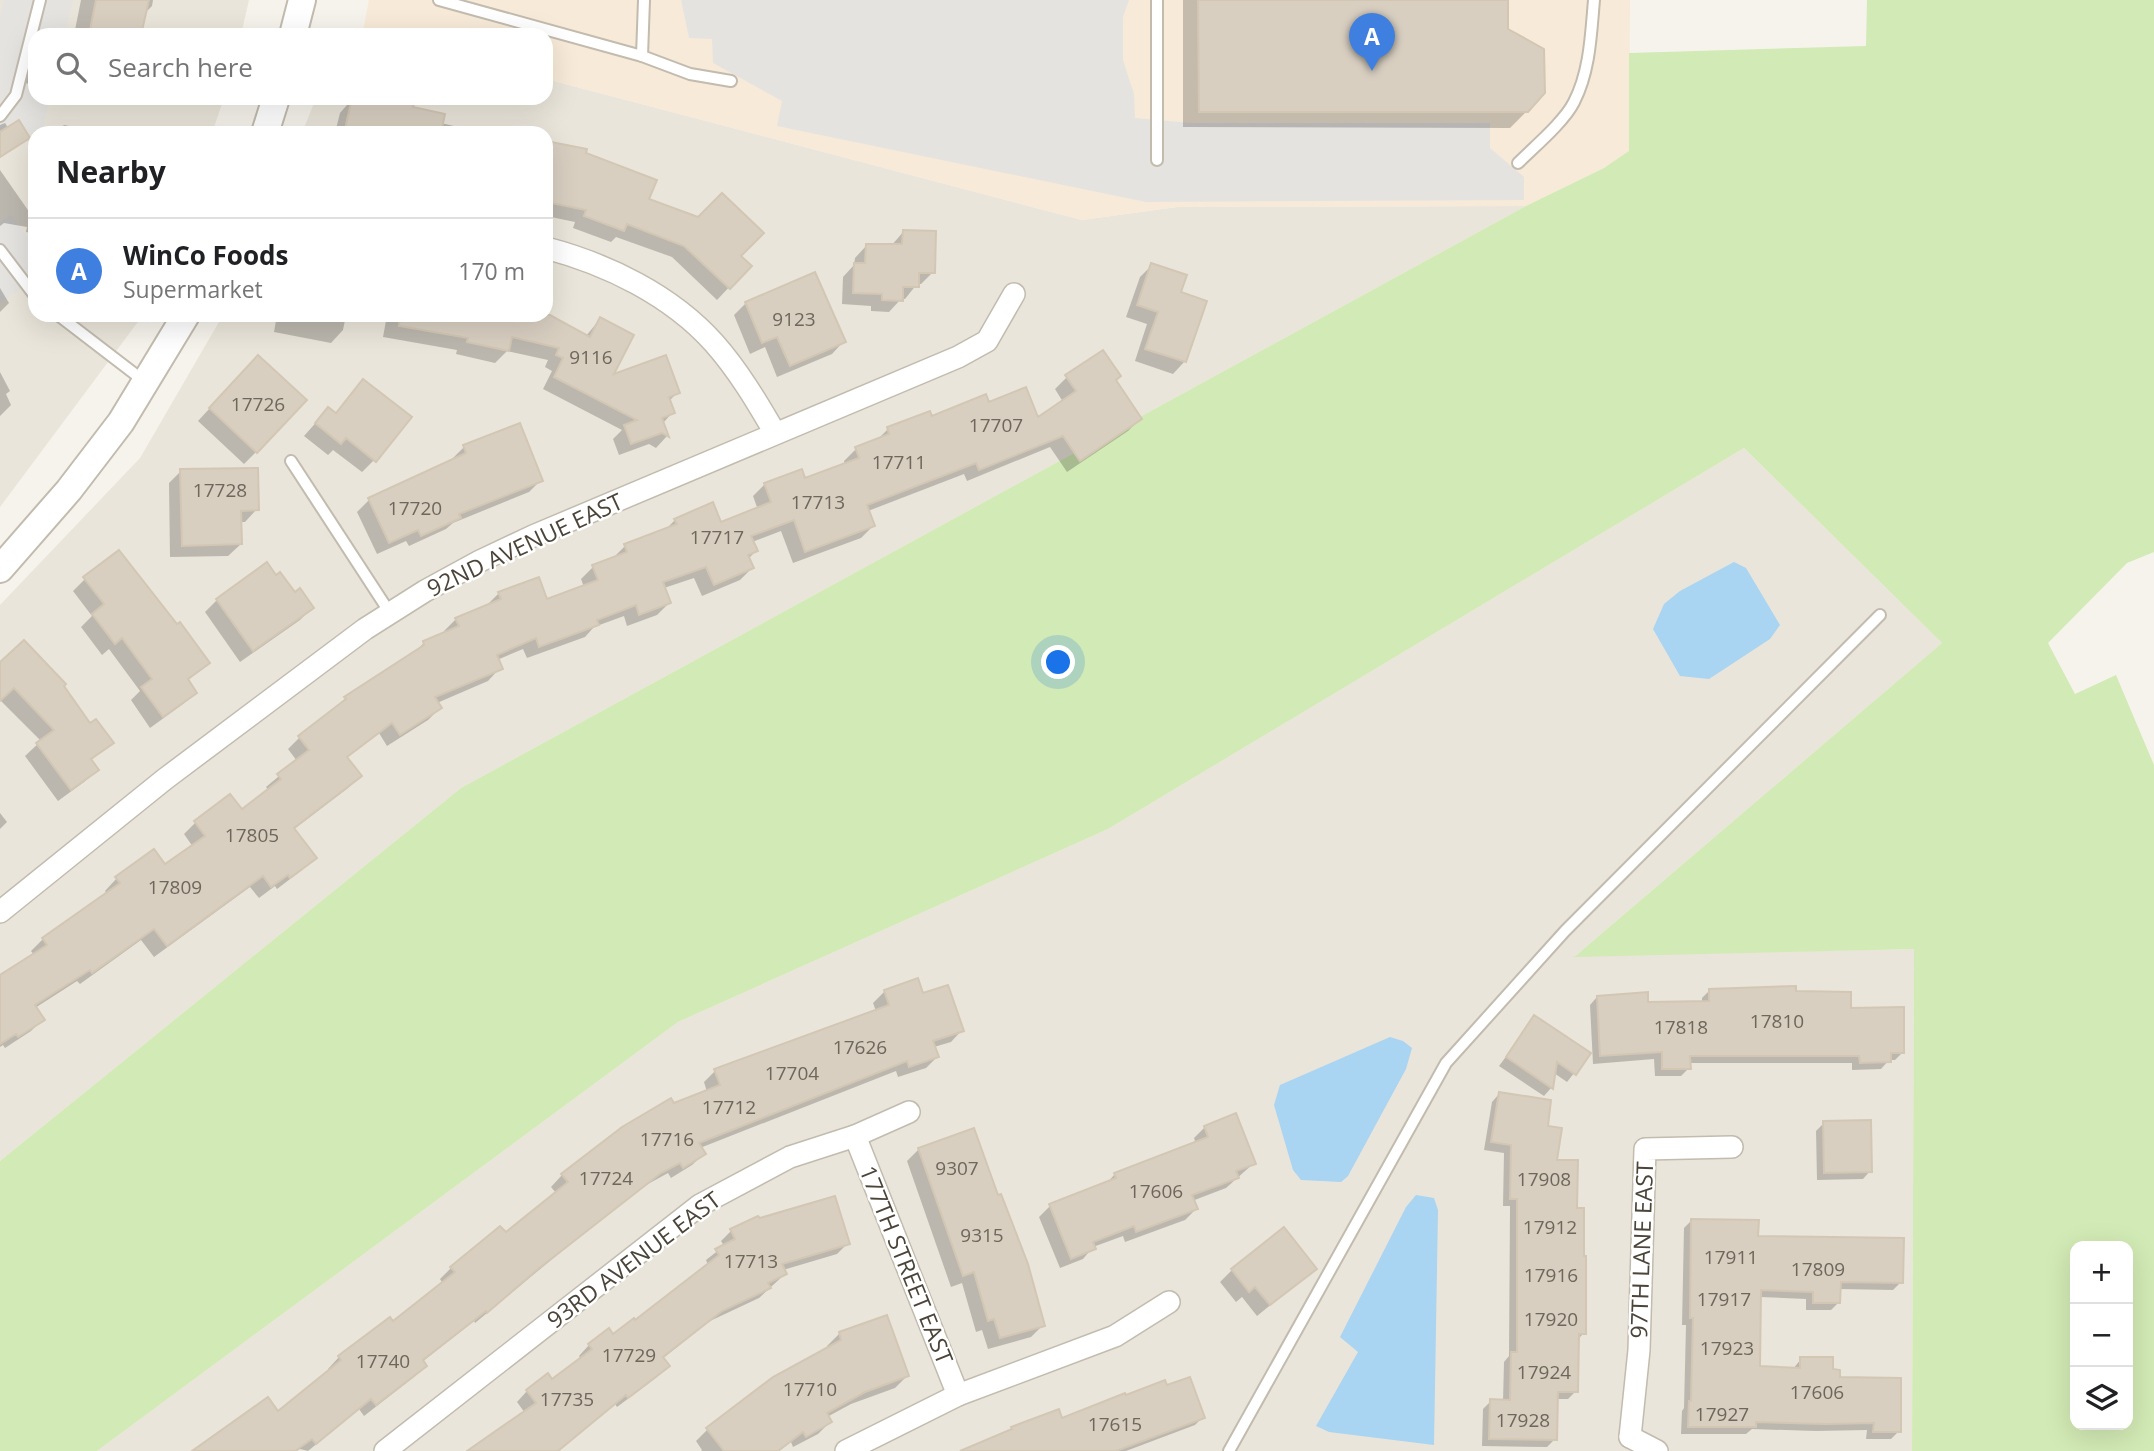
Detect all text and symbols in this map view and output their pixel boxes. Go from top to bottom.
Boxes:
pin: A [1349,13,1395,71]
search box [28,28,553,105]
icon: search [52,48,90,86]
text: Search here [108,49,253,85]
text: Nearby [56,151,166,192]
text: WinCo Foods [123,237,288,273]
text: A [71,255,87,287]
text: 170 m [458,255,525,287]
text: Supermarket [123,273,263,305]
house number: 9123 [772,306,816,332]
house number: 9116 [569,344,613,370]
house number: 17726 [231,391,285,417]
house number: 17707 [969,412,1023,438]
house number: 17711 [872,449,926,475]
house number: 17728 [193,477,247,503]
street label: 92ND AVENUE EAST [421,484,628,604]
house number: 17713 [791,489,845,515]
house number: 17720 [388,495,442,521]
house number: 17717 [690,524,744,550]
your location [1041,645,1075,679]
house number: 17805 [225,822,279,848]
house number: 17809 [148,874,202,900]
house number: 17810 [1750,1008,1804,1034]
house number: 17818 [1654,1014,1708,1040]
house number: 17626 [833,1034,887,1060]
house number: 17704 [765,1060,819,1086]
house number: 17712 [702,1094,756,1120]
house number: 17716 [640,1126,694,1152]
house number: 9307 [935,1155,979,1181]
street label: 177TH STREET EAST [853,1161,961,1369]
street label: 97TH LANE EAST [1622,1161,1660,1339]
house number: 17724 [579,1165,633,1191]
house number: 17908 [1517,1166,1571,1192]
house number: 17606 [1129,1178,1183,1204]
street label: 93RD AVENUE EAST [540,1183,727,1335]
house number: 17912 [1523,1214,1577,1240]
house number: 9315 [960,1222,1004,1248]
map controls [2070,1241,2133,1430]
button: + [2070,1241,2133,1304]
house number: 17911 [1704,1244,1758,1270]
house number: 17713 [724,1248,778,1274]
house number: 17809 [1791,1256,1845,1282]
house number: 17916 [1524,1262,1578,1288]
house number: 17917 [1697,1286,1751,1312]
button: − [2070,1304,2133,1367]
house number: 17920 [1524,1306,1578,1332]
house number: 17923 [1700,1335,1754,1361]
house number: 17729 [602,1342,656,1368]
house number: 17740 [356,1348,410,1374]
house number: 17924 [1517,1359,1571,1385]
button: layers [2070,1367,2133,1430]
house number: 17710 [783,1376,837,1402]
house number: 17606 [1790,1379,1844,1405]
house number: 17735 [540,1386,594,1412]
house number: 17927 [1695,1401,1749,1427]
house number: 17928 [1496,1407,1550,1433]
house number: 17615 [1088,1411,1142,1437]

